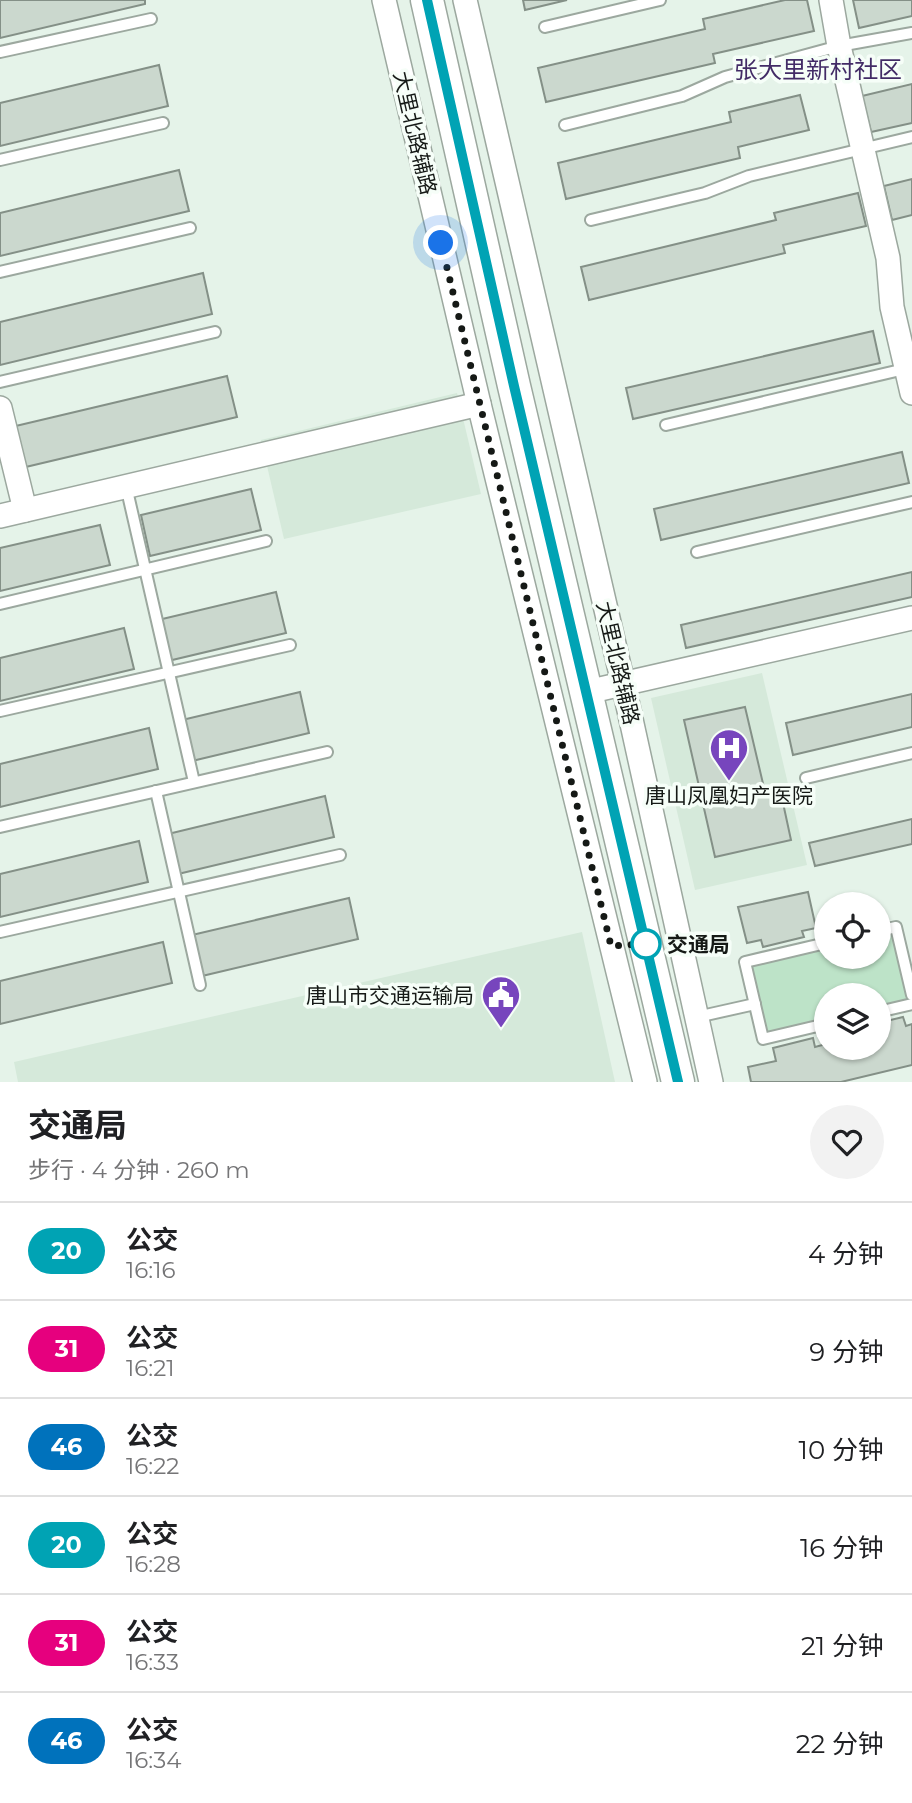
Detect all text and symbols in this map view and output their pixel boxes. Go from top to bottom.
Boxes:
district label: 张大里新村社区 [734,55,902,84]
street label: 大里北路辅路 [389,69,441,197]
your location [423,225,458,260]
street label: 大里北路辅路 [592,599,644,727]
hospital icon: 唐山凤凰妇产医院 [708,727,750,782]
place label: 唐山凤凰妇产医院 [645,783,813,808]
map controls [814,892,891,1060]
button: locate [814,892,891,969]
marker: 交通局 [631,929,661,959]
place label: 交通局 [667,932,730,957]
public building icon: 唐山市交通运输局 [480,974,522,1029]
place label: 唐山市交通运输局 [306,983,474,1008]
button: layers [814,983,891,1060]
text: 交通局 [28,1105,127,1145]
button: heart [810,1105,884,1179]
text: 步行 · 4 分钟 · 260 m [28,1156,250,1184]
text: 公交 [126,1224,178,1256]
text: 20 [51,1236,82,1265]
text: 4 分钟 [808,1238,884,1270]
text: 16:16 [126,1256,176,1284]
text: 公交 [126,1322,178,1354]
text: 31 [55,1334,78,1363]
text: 9 分钟 [809,1336,884,1368]
text: 16:21 [126,1354,175,1382]
text: 公交 [126,1420,178,1452]
text: 46 [51,1432,82,1461]
text: 10 分钟 [799,1434,884,1466]
text: 16:22 [126,1452,179,1480]
text: 公交 [126,1518,178,1550]
text: 20 [51,1530,82,1559]
text: 16 分钟 [800,1532,884,1564]
text: 16:28 [126,1550,181,1578]
text: 公交 [126,1616,178,1648]
text: 31 [55,1628,78,1657]
text: 21 分钟 [801,1630,884,1662]
text: 16:33 [126,1648,179,1676]
text: 公交 [126,1714,178,1746]
text: 46 [51,1726,82,1755]
text: 22 分钟 [796,1728,884,1760]
text: 16:34 [126,1746,181,1774]

